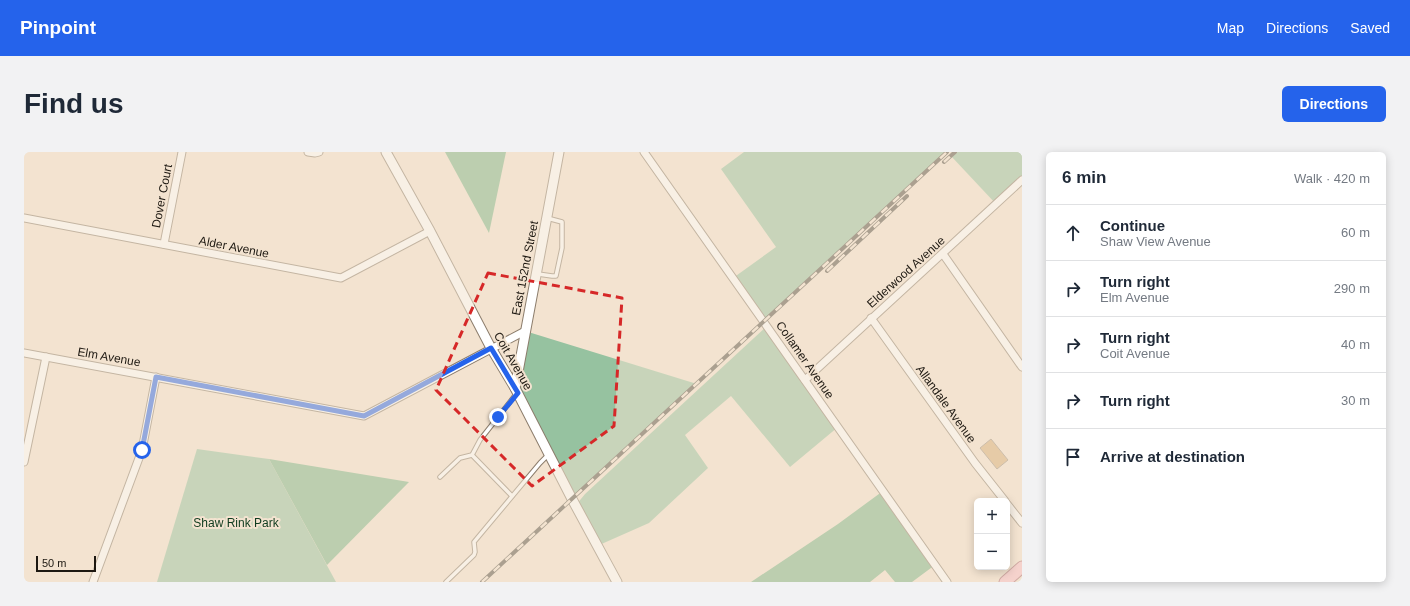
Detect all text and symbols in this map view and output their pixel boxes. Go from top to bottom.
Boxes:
text: Pinpoint [20,17,96,38]
text: Map [1217,20,1244,36]
text: Directions [1266,20,1328,36]
text: Saved [1350,20,1390,36]
button: Directions [1282,86,1386,122]
text: Find us [24,88,124,119]
street label: Dover Court [149,162,175,229]
text: 6 min [1062,168,1106,187]
text: Walk · 420 m [1294,171,1370,186]
text: Continue [1100,217,1165,234]
street label: East 152nd Street [509,219,541,316]
icon: ahead [1062,222,1084,244]
text: 60 m [1341,225,1370,240]
street label: Alder Avenue [198,233,271,261]
street label: Elderwood Avenue [864,233,948,311]
text: Shaw View Avenue [1100,234,1211,249]
text: Turn right [1100,273,1170,290]
icon: right [1062,278,1084,300]
text: 290 m [1334,281,1370,296]
text: Elm Avenue [1100,290,1169,305]
street label: Collamer Avenue [773,319,837,402]
text: Turn right [1100,329,1170,346]
street label: Coit Avenue [491,330,535,393]
icon: right [1062,334,1084,356]
text: 40 m [1341,337,1370,352]
street label: Elm Avenue [76,345,142,369]
text: Coit Avenue [1100,346,1170,361]
street label: Allandale Avenue [913,362,979,446]
icon: right [1062,390,1084,412]
text: Turn right [1100,392,1170,409]
text: 30 m [1341,393,1370,408]
route end [489,408,507,426]
route start [133,441,151,459]
icon: arrive [1062,446,1084,468]
text: Arrive at destination [1100,448,1245,465]
map controls [974,498,1010,570]
button: + [974,498,1010,534]
park label: Shaw Rink Park [193,516,280,530]
button: − [974,534,1010,570]
scale bar [36,554,96,573]
text: 50 m [42,557,66,569]

